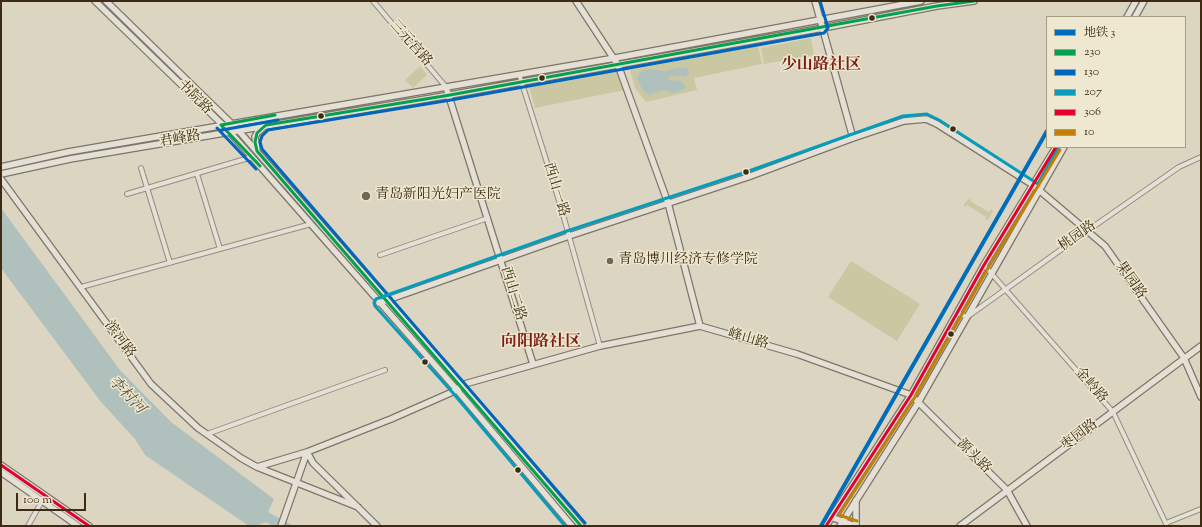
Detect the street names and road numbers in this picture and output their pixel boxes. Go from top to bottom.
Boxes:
street label: 三元宫路 [385,17,435,71]
street label: 书院路 [173,77,215,119]
street label: 君峰路 [158,128,202,152]
street label: 西山一路 [539,161,571,219]
street label: 桃园路 [1056,218,1100,256]
street label: 果园路 [1111,259,1149,303]
street label: 西山二路 [496,265,528,323]
street label: 滨河路 [100,318,138,362]
street label: 峰山路 [725,326,771,354]
street label: 金岭路 [1070,365,1110,407]
street label: 枣园路 [1058,417,1102,455]
street label: 源头路 [952,436,994,478]

